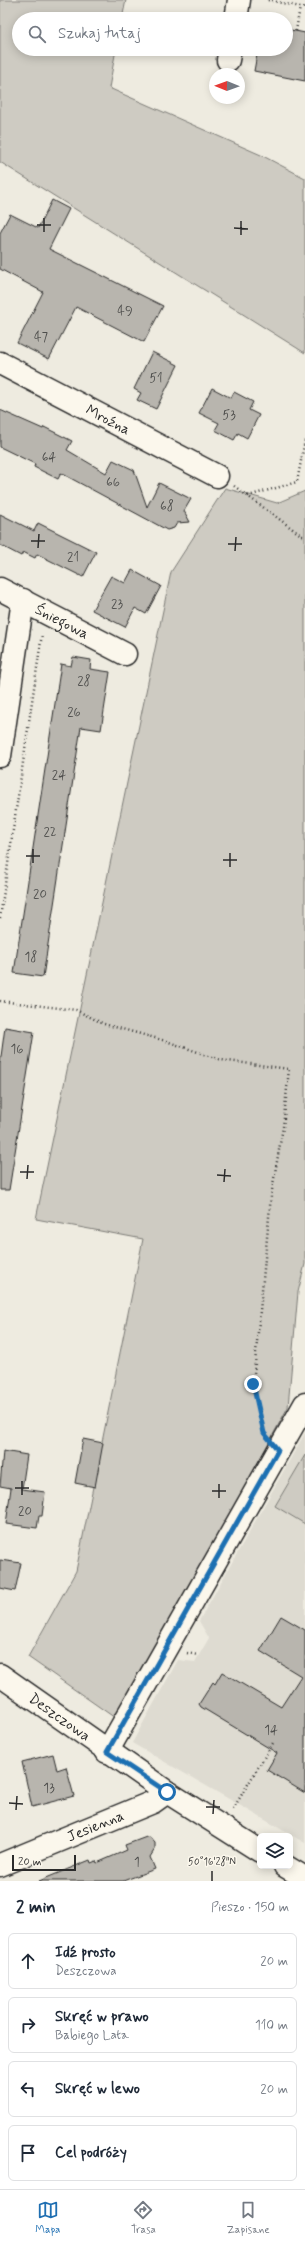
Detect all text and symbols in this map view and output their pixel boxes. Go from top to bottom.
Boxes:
search box [12,12,293,56]
icon: search [26,23,48,45]
text: Szukaj tutaj [58,24,141,44]
north arrow [209,68,245,104]
house number: 49 [117,303,133,320]
house number: 47 [34,329,49,346]
house number: 51 [149,370,163,387]
street label: Mroźna [82,400,134,440]
house number: 53 [222,407,236,424]
house number: 64 [42,449,56,466]
house number: 66 [106,474,120,491]
house number: 68 [160,498,174,515]
house number: 21 [67,549,79,566]
house number: 23 [111,596,123,613]
street label: Śniegowa [31,599,92,645]
house number: 28 [77,673,91,690]
house number: 26 [67,704,81,721]
house number: 24 [52,767,66,784]
house number: 22 [43,824,57,841]
house number: 20 [33,886,47,903]
house number: 18 [25,949,37,966]
house number: 16 [10,1041,24,1058]
route end [244,1375,262,1393]
house number: 20 [18,1503,32,1520]
street label: Deszczowa [24,1689,94,1746]
house number: 14 [264,1722,278,1739]
house number: 13 [43,1780,55,1797]
route start [158,1783,176,1801]
street label: Jesienna [64,1806,127,1847]
map controls [257,1833,293,1869]
button: layers [257,1833,293,1869]
scale bar [12,1853,76,1872]
house number: 1 [134,1854,140,1871]
text: 20 m [18,1855,41,1869]
text: 50°16'28"N [188,1855,236,1869]
text: 2 min [16,1896,56,1918]
text: Pieszo · 150 m [211,1899,289,1916]
text: Idź prosto [55,1943,116,1963]
icon: ahead [17,1950,39,1972]
text: 20 m [260,1953,288,1970]
text: Deszczowa [55,1963,117,1980]
text: Skręć w prawo [55,2007,149,2027]
icon: right [17,2014,39,2036]
text: 110 m [255,2017,288,2034]
text: Babiego Lata [55,2027,129,2044]
icon: left [17,2078,39,2100]
text: Skręć w lewo [55,2079,140,2099]
text: 20 m [260,2081,288,2098]
icon: arrive [17,2142,39,2164]
text: Cel podróży [55,2143,127,2163]
tab: Mapa [35,2199,60,2237]
tab: Trasa [131,2199,156,2237]
tab: Zapisane [227,2199,270,2237]

